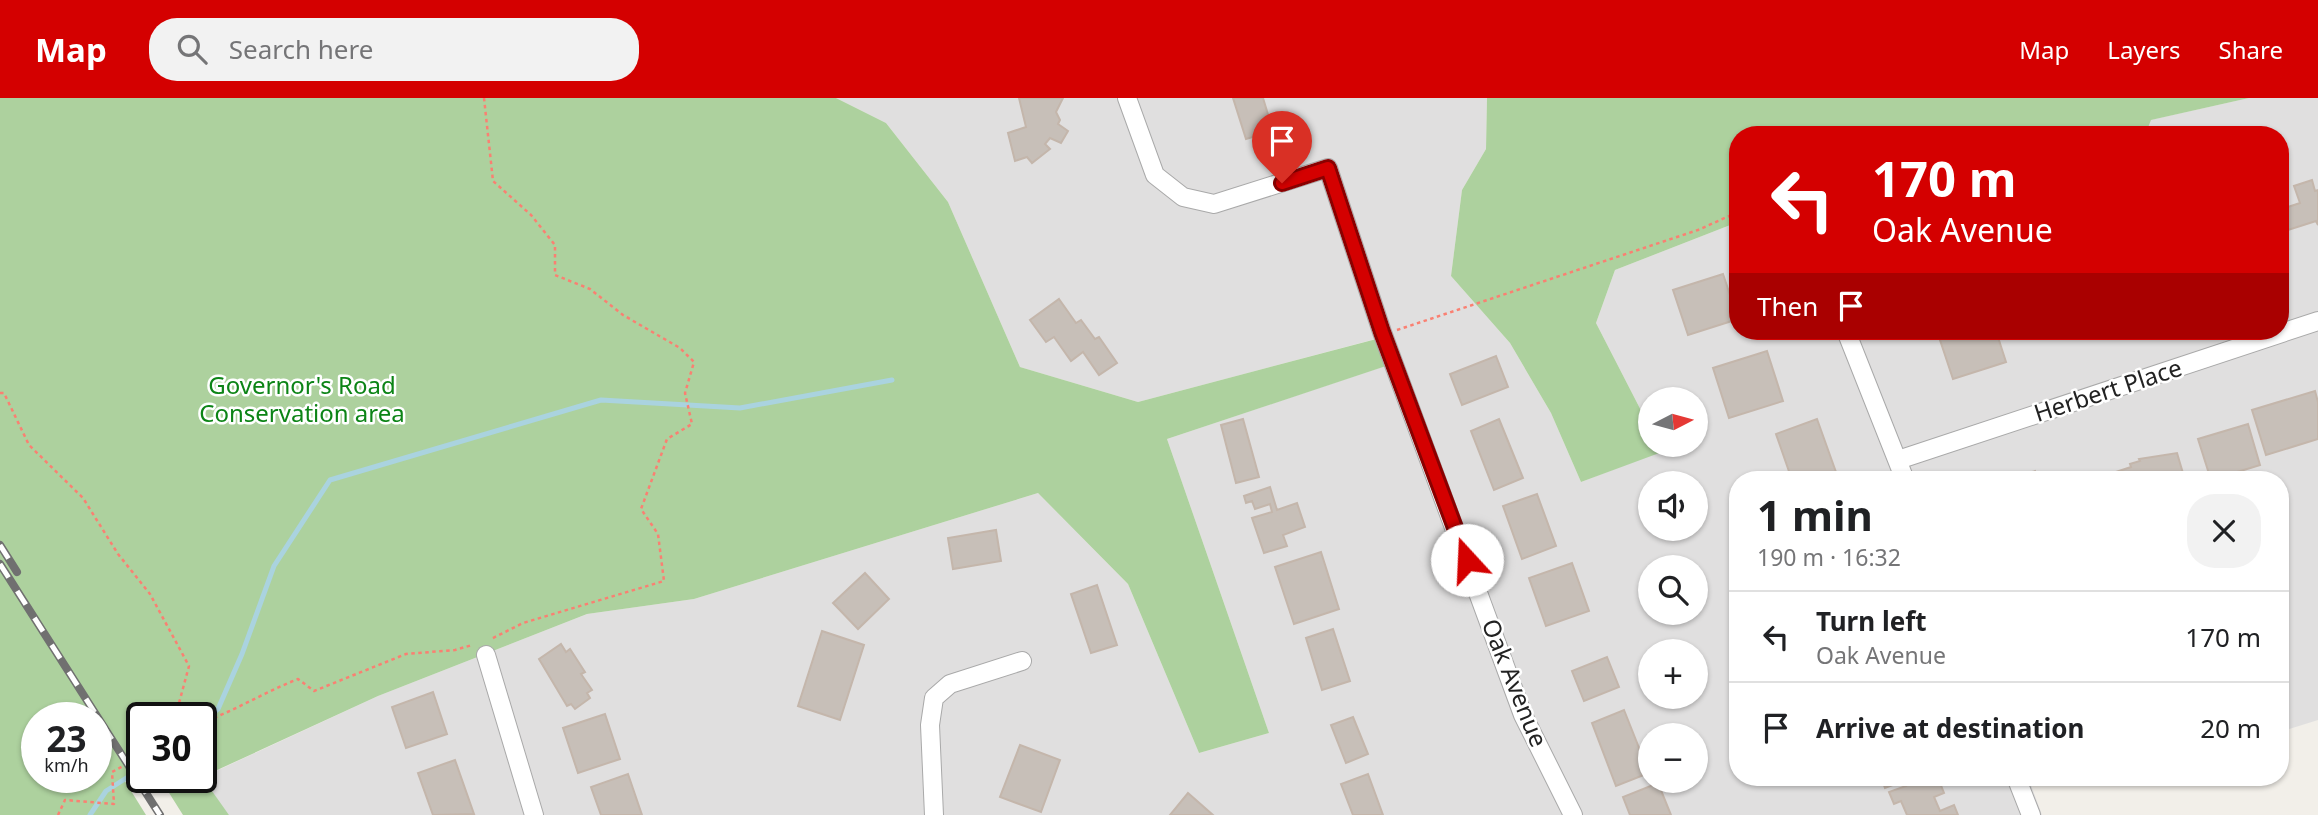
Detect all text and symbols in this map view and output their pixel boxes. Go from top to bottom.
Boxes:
search box [149,18,639,81]
text: Map [35,27,107,72]
icon: search [173,30,211,68]
text: Search here [229,31,373,67]
text: Map [2019,33,2069,66]
text: Layers [2107,33,2181,66]
text: Share [2219,33,2283,66]
pin [1252,111,1312,183]
icon: arrive [1263,122,1301,160]
text: 170 m [1872,145,2017,211]
icon: left [1757,154,1848,245]
text: Oak Avenue [1872,208,2053,251]
icon: arrive [1832,287,1870,325]
text: Then [1757,288,1818,324]
street label: Herbert Place [2029,350,2186,429]
park label: Governor's Road Conservation area [199,368,405,429]
north arrow [1638,387,1708,457]
map controls [1638,387,1708,793]
button: sound [1638,471,1708,541]
text: 1 min [1757,486,1873,543]
button: close [2187,494,2261,568]
position arrow [1430,523,1504,597]
text: 190 m · 16:32 [1757,541,1901,573]
button: search [1638,555,1708,625]
text: Turn left [1816,603,1927,639]
street label: Oak Avenue [1475,613,1556,751]
icon: left [1757,618,1795,656]
text: 170 m [2185,619,2261,655]
button: + [1638,639,1708,709]
text: Oak Avenue [1816,639,1946,671]
speed limit sign: 30 [126,702,217,793]
icon: arrive [1757,709,1795,747]
text: Arrive at destination [1816,710,2085,746]
text: 20 m [2200,710,2261,746]
text: 23 [46,715,87,762]
button: − [1638,723,1708,793]
text: km/h [44,753,89,777]

